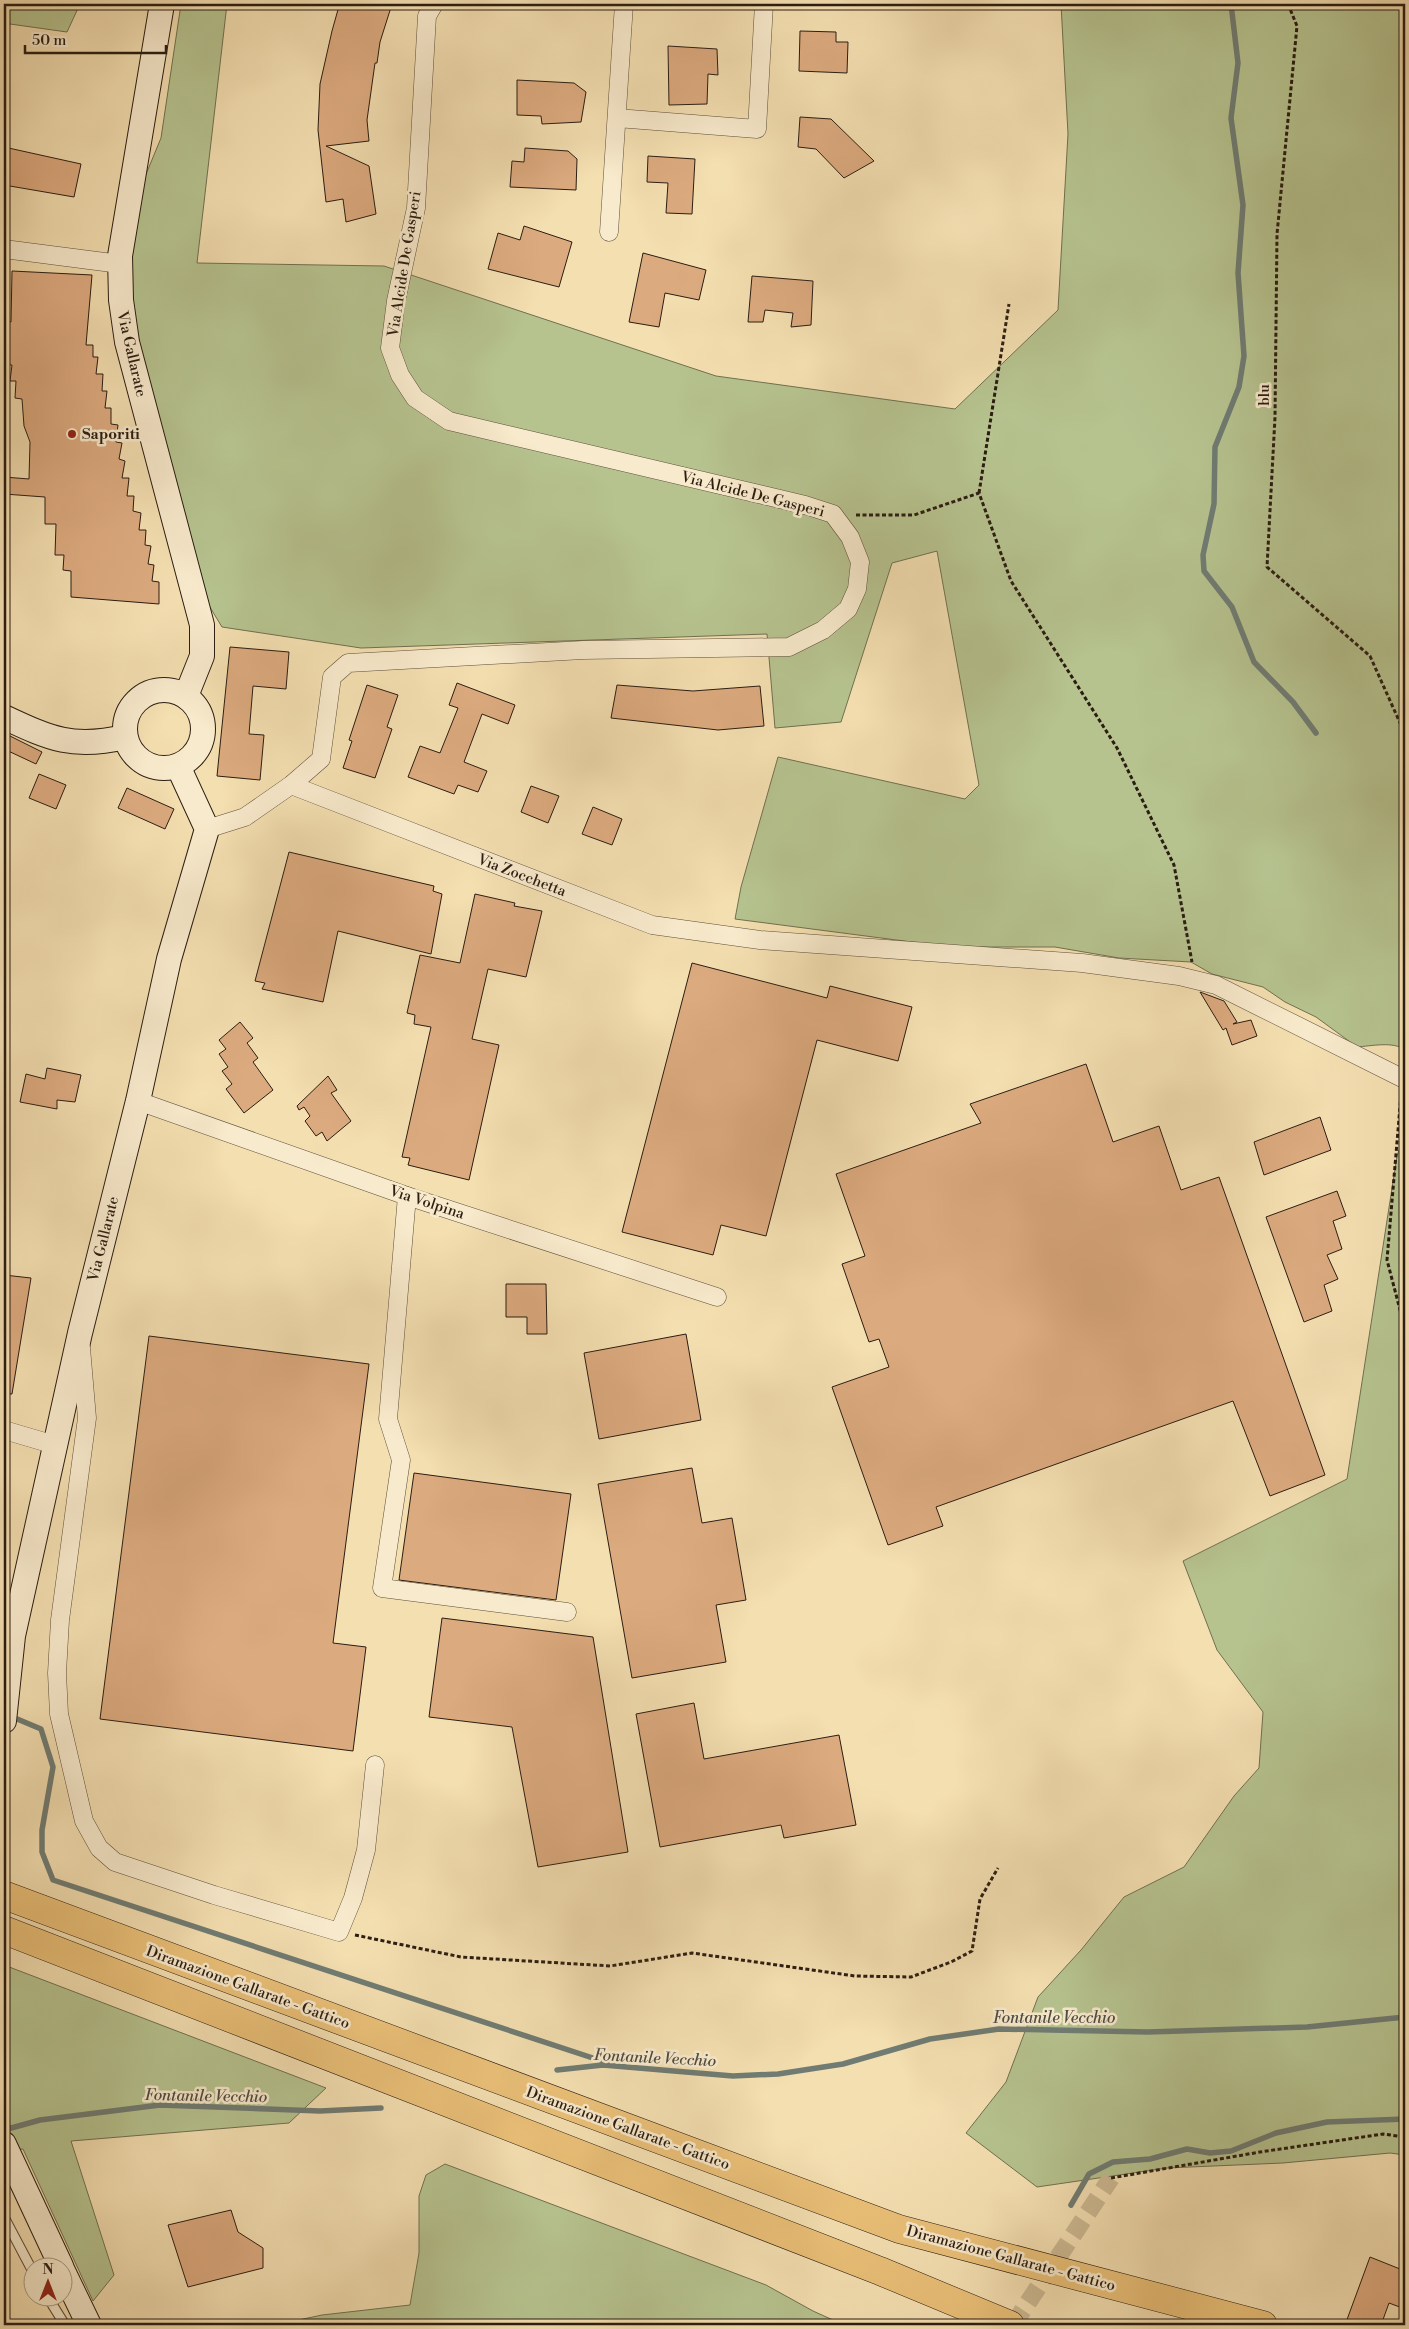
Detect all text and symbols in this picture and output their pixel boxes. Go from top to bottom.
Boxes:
scale bar [25,22,166,54]
text: 50 m [32,31,66,50]
street label: Via Alcide De Gasperi [383,190,425,339]
street label: Via Gallarate [112,308,151,399]
street label: blu [1255,384,1274,406]
place label: Saporiti [82,425,140,444]
marker: Saporiti [66,428,78,440]
street label: Via Alcide De Gasperi [678,467,827,522]
street label: Via Zocchetta [474,849,569,901]
street label: Via Volpina [386,1181,467,1224]
street label: Via Gallarate [83,1194,123,1285]
street label: Diramazione Gallarate - Gattico [143,1942,352,2033]
water label: Fontanile Vecchio [993,2008,1115,2028]
water label: Fontanile Vecchio [593,2045,717,2071]
street label: Diramazione Gallarate - Gattico [523,2083,732,2174]
water label: Fontanile Vecchio [144,2085,268,2107]
street label: Diramazione Gallarate - Gattico [904,2221,1118,2296]
north arrow [22,2256,72,2306]
text: N [42,2261,54,2279]

